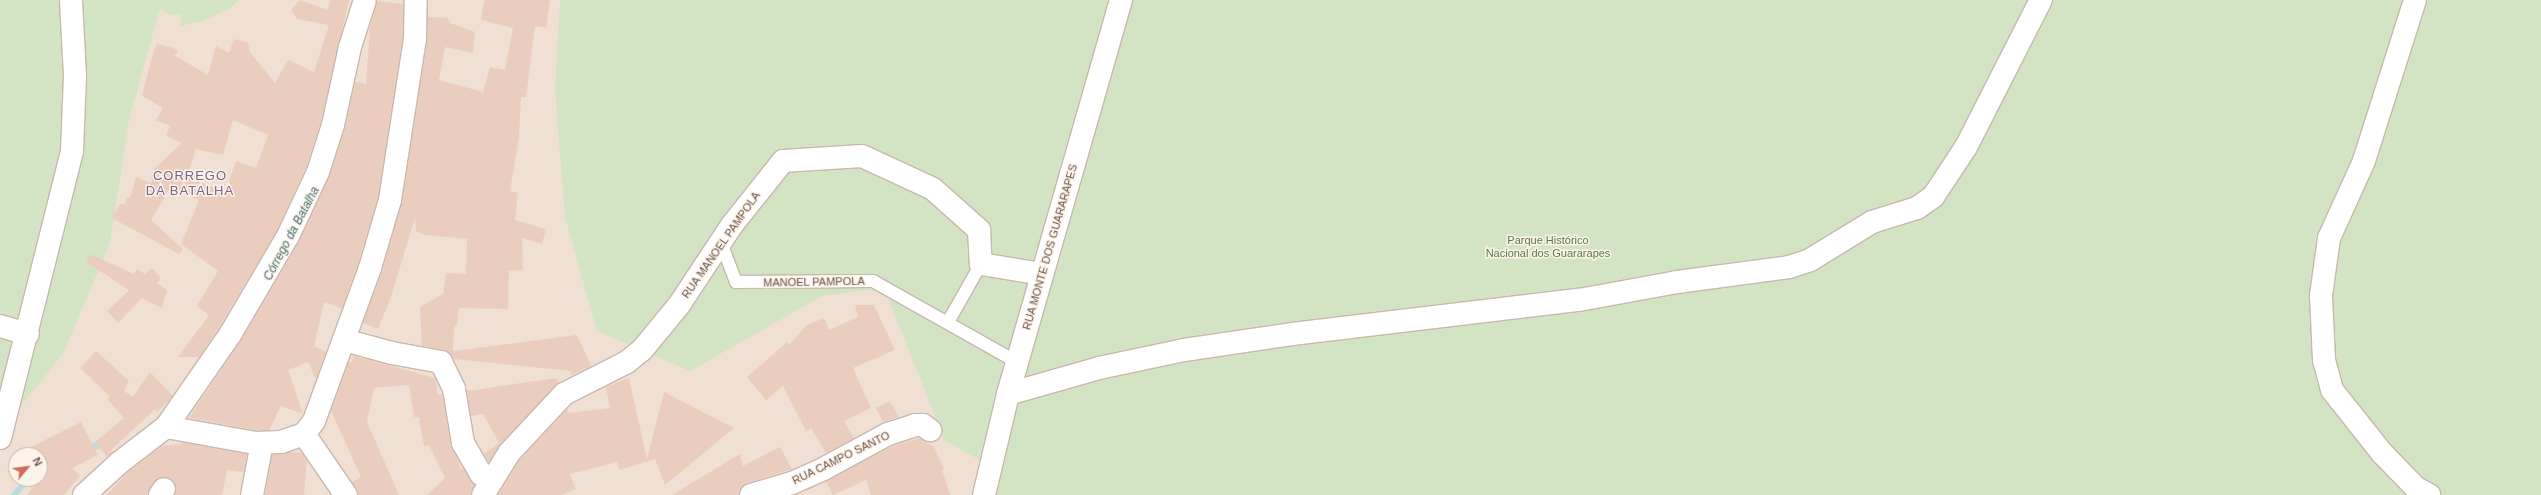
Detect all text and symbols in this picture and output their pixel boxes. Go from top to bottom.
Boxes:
street label: RUA MONTE DOS GUARARAPES [1020,162,1080,332]
district label: CORREGO DA BATALHA [146,169,234,200]
water label: Córrego da Batalha [261,185,323,283]
street label: RUA MANOEL PAMPOLA [679,189,763,301]
park label: Parque Histórico Nacional dos Guararapes [1486,234,1610,260]
street label: MANOEL PAMPOLA [763,275,865,289]
street label: RUA CAMPO SANTO [790,429,892,487]
north arrow [8,447,48,487]
text: N [30,455,45,468]

